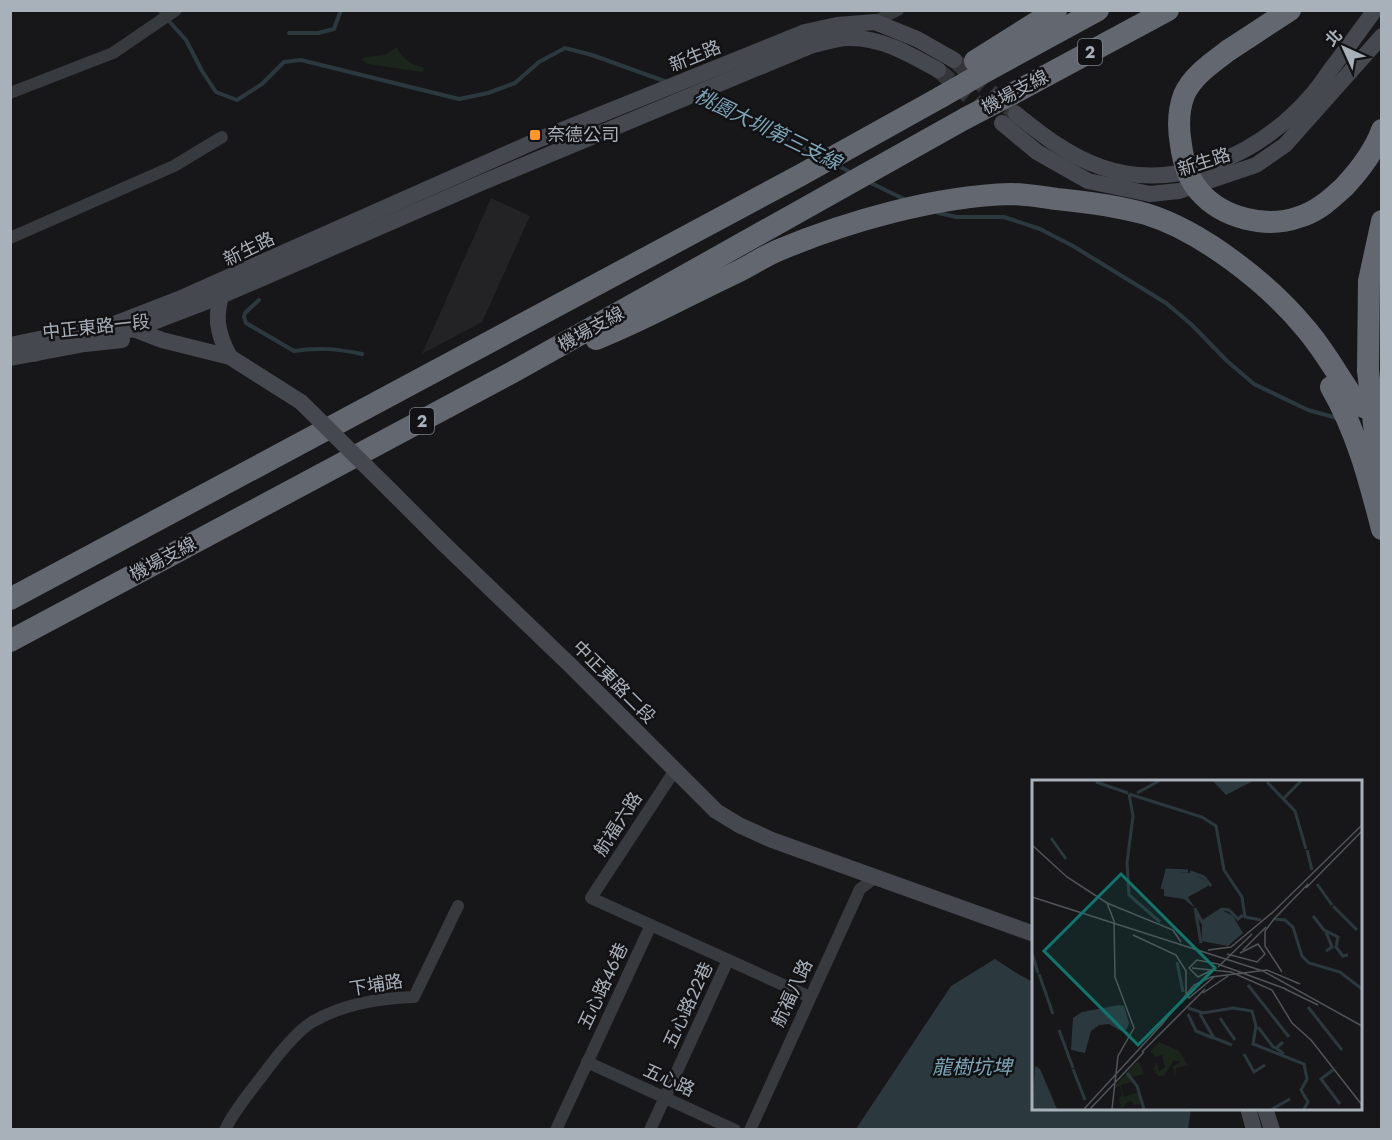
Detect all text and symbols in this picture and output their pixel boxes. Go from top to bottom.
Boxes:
north arrow [1314,18,1374,78]
text: 北 [1320,24,1348,52]
street label: 新生路 [665,34,725,78]
road number: 2 [1078,39,1102,65]
street label: 機場支線 [977,64,1053,120]
water label: 桃園大圳第三支線 [690,81,848,178]
place label: 奈德公司 [547,122,619,148]
marker: 奈德公司 [528,128,542,142]
street label: 新生路 [1174,141,1234,183]
street label: 新生路 [219,225,279,273]
street label: 機場支線 [553,300,629,358]
street label: 中正東路一段 [41,308,151,346]
road number: 2 [410,408,434,434]
street label: 機場支線 [125,531,201,587]
street label: 中正東路二段 [567,635,661,729]
inset map [1032,780,1362,1110]
street label: 航福六路 [587,787,649,861]
street label: 五心路46巷 [572,938,634,1034]
street label: 航福八路 [765,955,819,1031]
street label: 五心路22巷 [657,958,719,1052]
street label: 下埔路 [347,968,405,1002]
water label: 龍樹坑埤 [932,1053,1014,1082]
street label: 五心路 [639,1057,699,1103]

